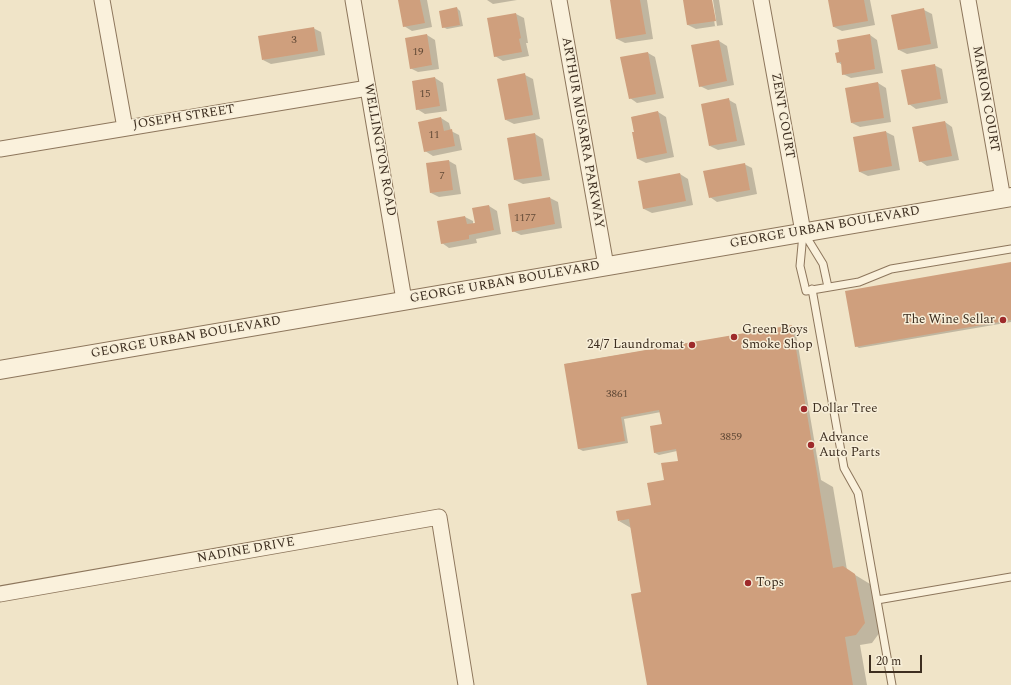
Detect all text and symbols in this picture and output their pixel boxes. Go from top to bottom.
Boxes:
house number: 3 [291,34,297,48]
street label: ARTHUR MUSARRA PARKWAY [557,36,607,230]
street label: MARION COURT [968,45,1002,153]
house number: 19 [413,46,423,60]
street label: ZENT COURT [767,72,797,160]
street label: WELLINGTON ROAD [360,83,398,217]
house number: 15 [420,88,430,102]
street label: JOSEPH STREET [132,102,236,134]
house number: 11 [429,129,439,143]
house number: 7 [439,170,445,184]
street label: GEORGE URBAN BOULEVARD [729,204,921,252]
house number: 1177 [514,212,536,226]
street label: GEORGE URBAN BOULEVARD [409,259,601,307]
place label: The Wine Sellar [903,312,995,328]
street label: GEORGE URBAN BOULEVARD [90,314,282,362]
marker: The Wine Sellar [998,315,1008,325]
place label: Green Boys Smoke Shop [742,322,812,353]
marker: Green Boys Smoke Shop [729,332,739,342]
place label: 24/7 Laundromat [587,337,684,353]
marker: 24/7 Laundromat [687,340,697,350]
house number: 3861 [606,388,628,402]
place label: Dollar Tree [812,401,878,417]
marker: Dollar Tree [799,404,809,414]
place label: Advance Auto Parts [819,430,880,461]
house number: 3859 [720,431,742,445]
marker: Advance Auto Parts [806,440,816,450]
street label: NADINE DRIVE [196,535,296,567]
place label: Tops [756,575,784,591]
marker: Tops [743,578,753,588]
scale bar [871,647,924,673]
text: 20 m [876,652,901,671]

